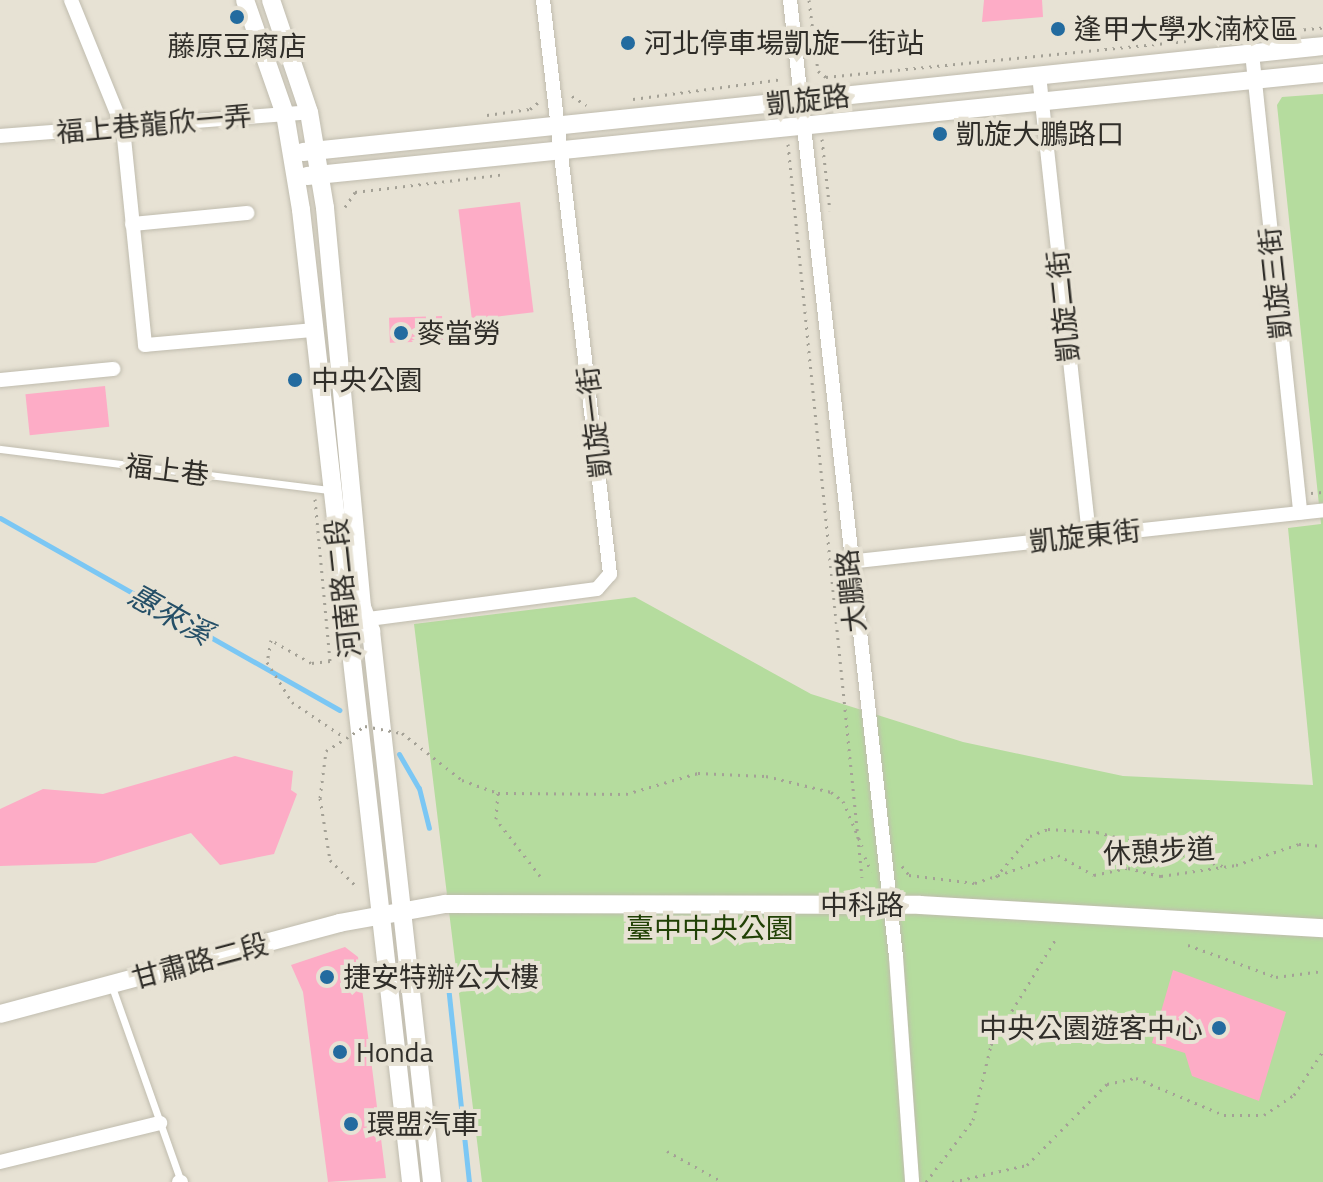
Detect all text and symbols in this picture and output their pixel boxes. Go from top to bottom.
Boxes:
marker: 藤原豆腐店 [228,8,246,26]
place label: 逢甲大學水湳校區 [1074,12,1298,46]
marker: 逢甲大學水湳校區 [1049,20,1067,38]
place label: 河北停車場凱旋一街站 [644,26,924,60]
place label: 藤原豆腐店 [167,29,307,63]
marker: 河北停車場凱旋一街站 [619,34,637,52]
street label: 凱旋路 [764,79,852,121]
street label: 福上巷龍欣一弄 [55,99,253,149]
place label: 凱旋大鵬路口 [956,117,1124,151]
marker: 凱旋大鵬路口 [931,125,949,143]
street label: 凱旋三街 [1252,226,1298,340]
street label: 凱旋二街 [1040,249,1086,363]
place label: 麥當勞 [417,316,501,350]
marker: 麥當勞 [392,324,410,342]
place label: 中央公園 [311,363,423,397]
street label: 凱旋一街 [571,364,617,480]
marker: 中央公園 [286,371,304,389]
street label: 福上巷 [123,448,211,492]
street label: 凱旋東街 [1028,513,1142,559]
street label: 河南路二段 [319,517,367,659]
street label: 大鵬路 [830,547,872,635]
water label: 惠來溪 [122,576,218,652]
street label: 休憩步道 [1102,831,1216,871]
street label: 中科路 [820,888,904,922]
park label: 臺中中央公園 [626,911,794,945]
street label: 甘肅路二段 [128,927,272,995]
place label: 捷安特辦公大樓 [343,960,539,994]
marker: 捷安特辦公大樓 [318,968,336,986]
place label: 中央公園遊客中心 [979,1011,1203,1045]
marker: 中央公園遊客中心 [1210,1019,1228,1037]
place label: Honda [356,1035,433,1069]
marker: Honda [331,1043,349,1061]
place label: 環盟汽車 [367,1107,479,1141]
marker: 環盟汽車 [342,1115,360,1133]

